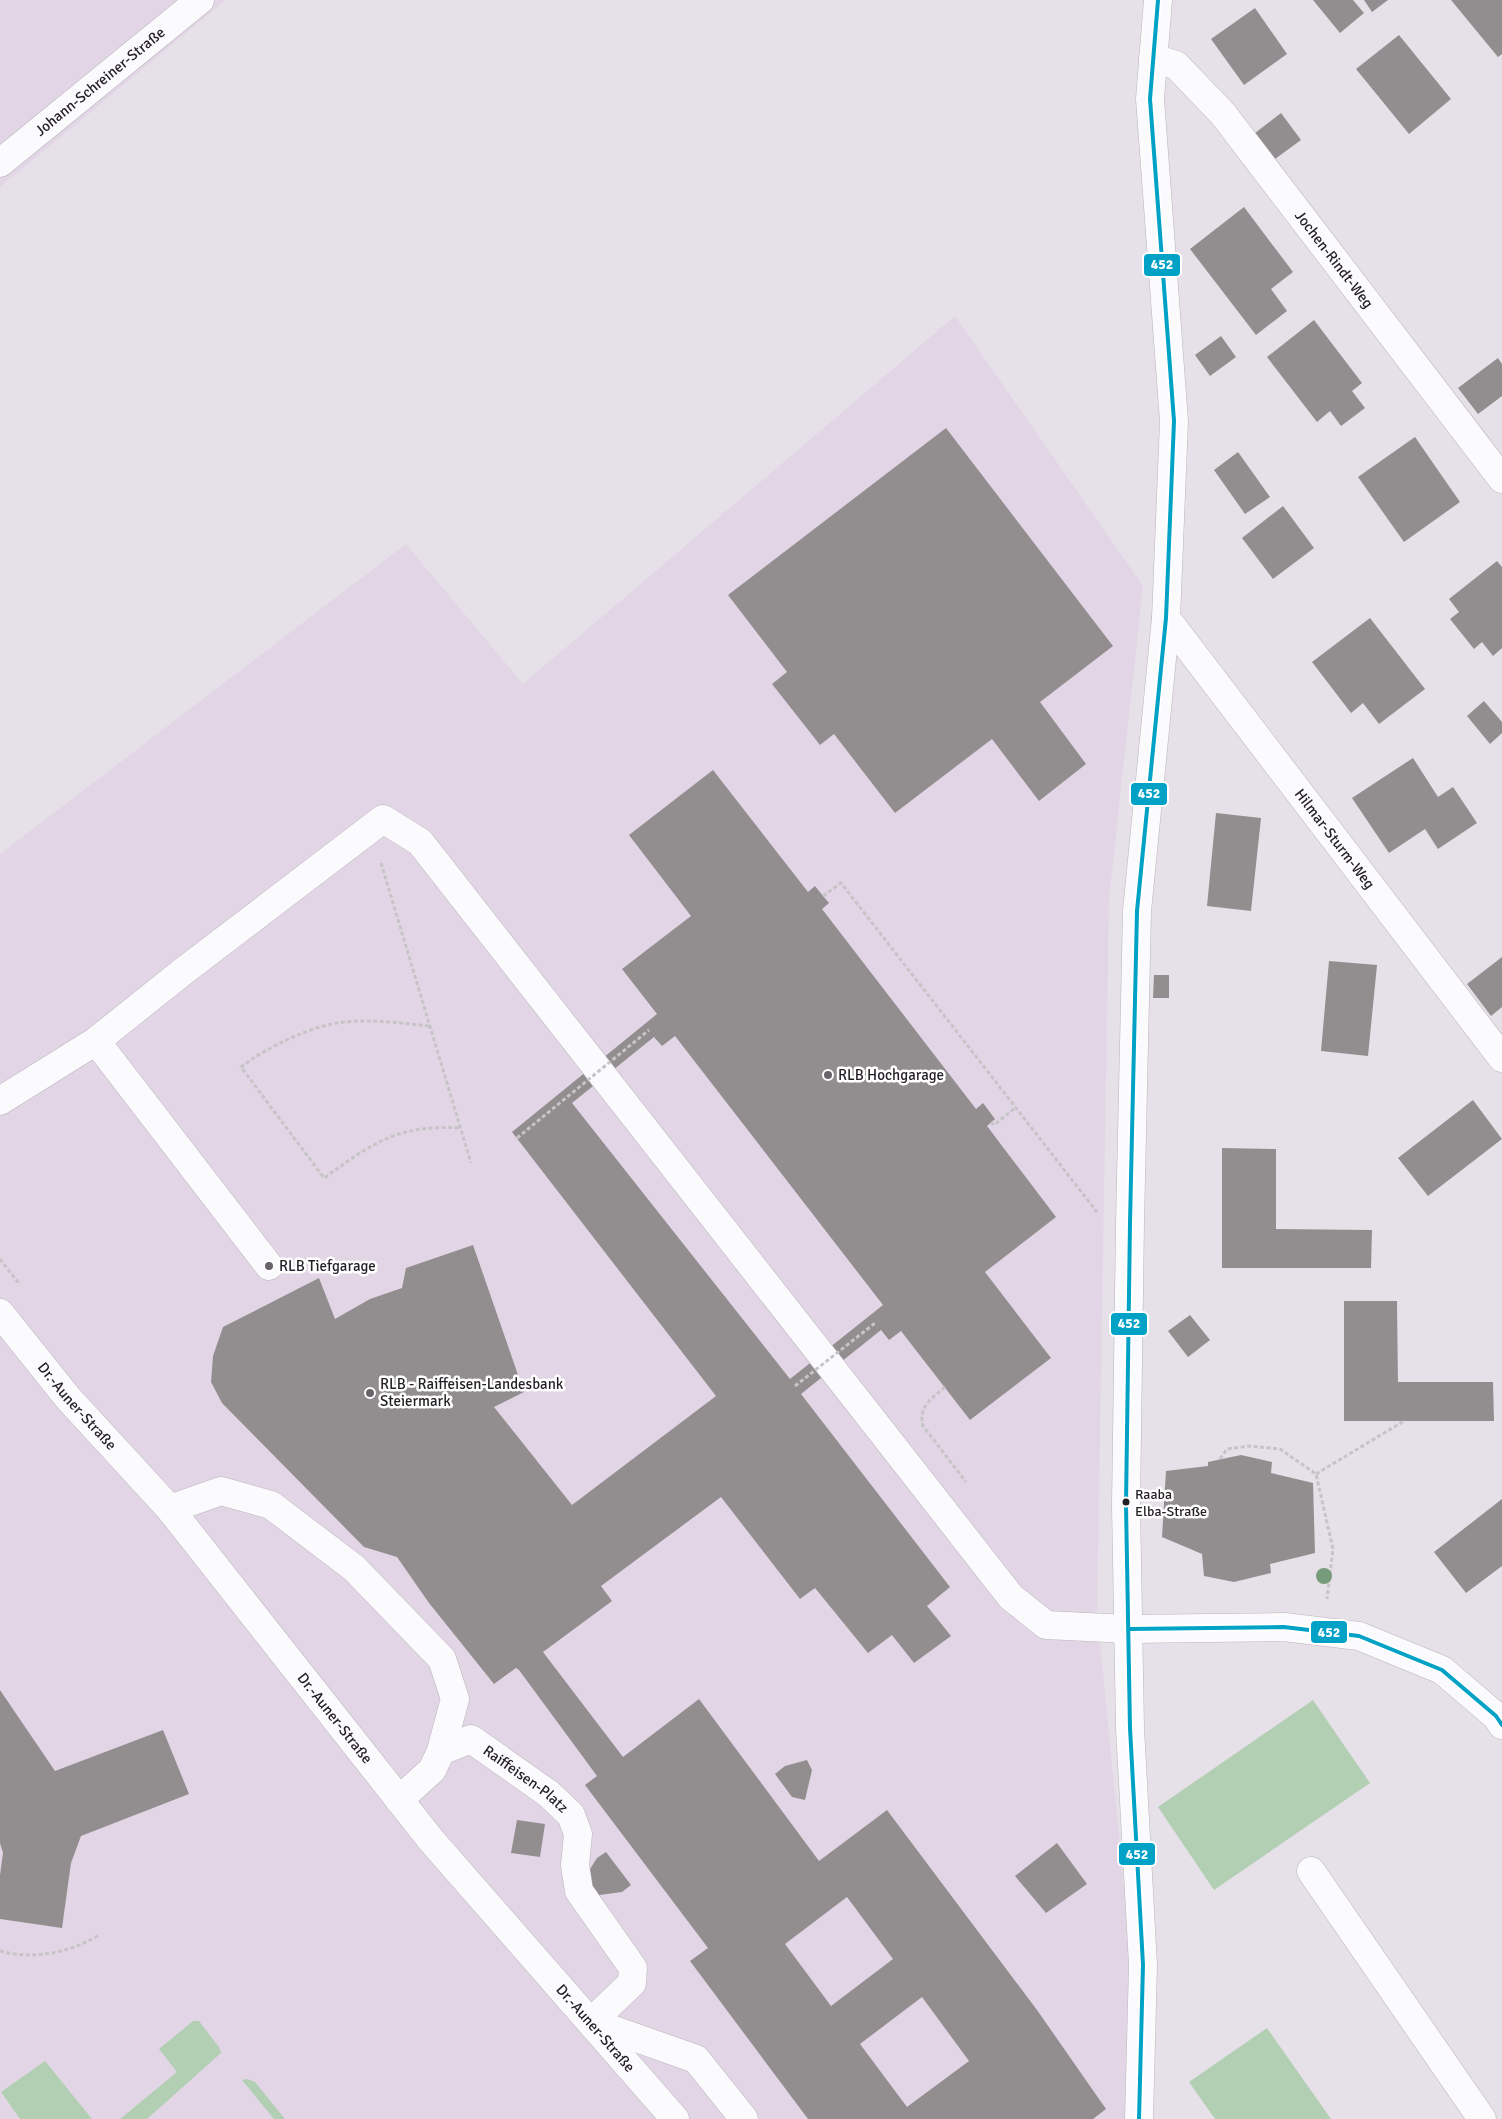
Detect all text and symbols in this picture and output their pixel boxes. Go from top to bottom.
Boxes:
street label: Johann-Schreiner-Straße [31,23,169,140]
street label: Jochen-Rindt-Weg [1291,207,1377,312]
line badge: 452 [1143,253,1181,277]
text: 452 [1151,256,1173,273]
line badge: 452 [1130,782,1168,806]
text: 452 [1138,785,1160,802]
street label: Hilmar-Sturm-Weg [1291,785,1379,893]
place label: RLB Hochgarage [838,1066,944,1084]
marker: RLB Hochgarage [822,1069,834,1081]
place label: RLB Tiefgarage [279,1257,376,1275]
marker: RLB Tiefgarage [263,1260,275,1272]
line badge: 452 [1110,1312,1148,1336]
text: 452 [1118,1315,1140,1332]
street label: Dr.-Auner-Straße [34,1359,120,1454]
place label: RLB - Raiffeisen-Landesbank Steiermark [380,1375,564,1410]
marker: RLB - Raiffeisen-Landesbank Steiermark [364,1387,376,1399]
place label: Raaba Elba-Straße [1135,1486,1207,1520]
marker: Raaba Elba-Straße [1121,1497,1131,1507]
line badge: 452 [1310,1620,1348,1644]
text: 452 [1318,1624,1340,1641]
street label: Dr.-Auner-Straße [294,1669,376,1767]
street label: Raiffeisen-Platz [480,1741,572,1817]
line badge: 452 [1118,1842,1156,1866]
text: 452 [1126,1846,1148,1863]
street label: Dr.-Auner-Straße [552,1980,639,2076]

